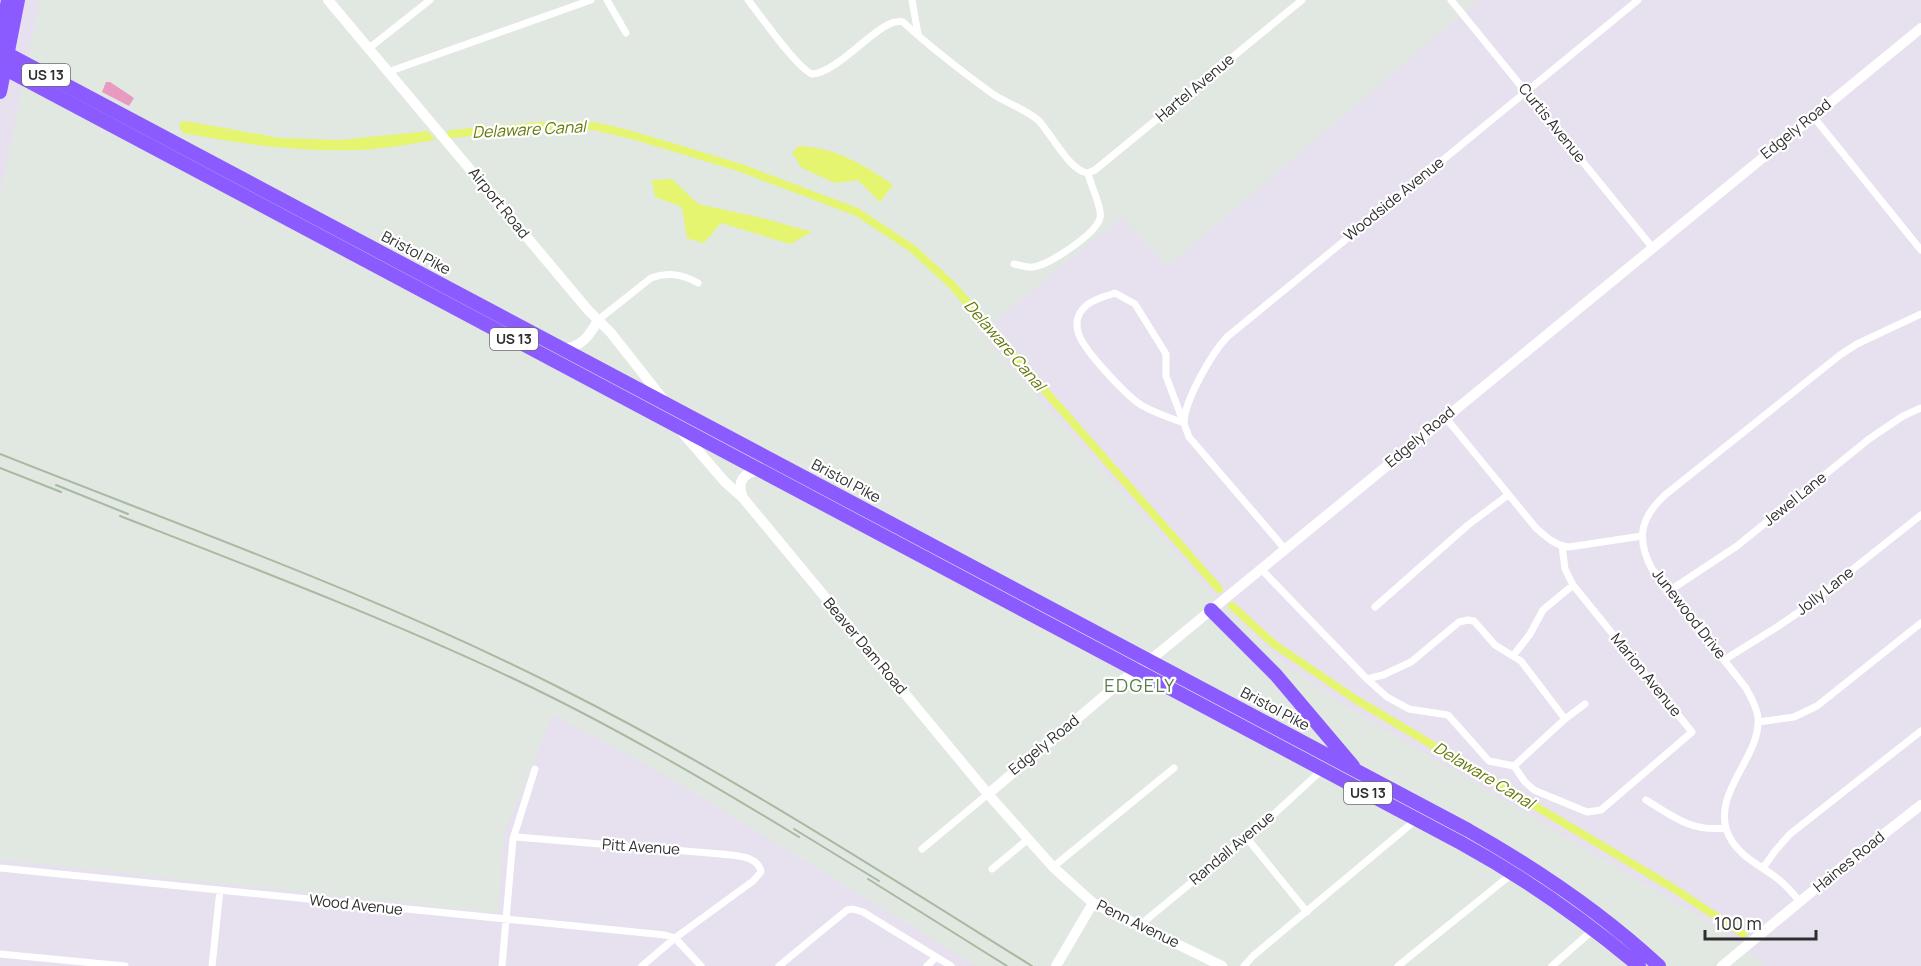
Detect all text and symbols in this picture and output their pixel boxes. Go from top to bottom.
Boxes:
street label: Hartel Avenue [1151,48,1239,127]
road number: US 13 [22,64,70,86]
street label: Curtis Avenue [1514,78,1591,167]
street label: Edgely Road [1756,94,1835,164]
water label: Delaware Canal [472,115,589,143]
street label: Woodside Avenue [1339,152,1448,246]
street label: Airport Road [464,163,535,243]
street label: Bristol Pike [378,226,455,280]
water label: Delaware Canal [959,295,1052,397]
road number: US 13 [490,328,538,350]
street label: Edgely Road [1380,401,1459,472]
street label: Bristol Pike [808,454,885,508]
street label: Jewel Lane [1759,467,1831,531]
street label: Jolly Lane [1792,561,1858,620]
street label: Junewood Drive [1648,564,1731,663]
street label: Beaver Dam Road [819,593,912,698]
street label: Marion Avenue [1606,628,1687,721]
district label: EDGELY [1104,673,1176,697]
street label: Bristol Pike [1237,682,1314,736]
street label: Edgely Road [1004,710,1083,780]
water label: Delaware Canal [1430,736,1540,815]
road number: US 13 [1344,782,1392,804]
street label: Randall Avenue [1185,806,1279,889]
street label: Haines Road [1809,826,1889,897]
street label: Pitt Avenue [601,833,681,860]
street label: Wood Avenue [308,889,404,920]
street label: Penn Avenue [1093,894,1183,953]
scale bar [1705,903,1816,941]
text: 100 m [1714,911,1762,935]

